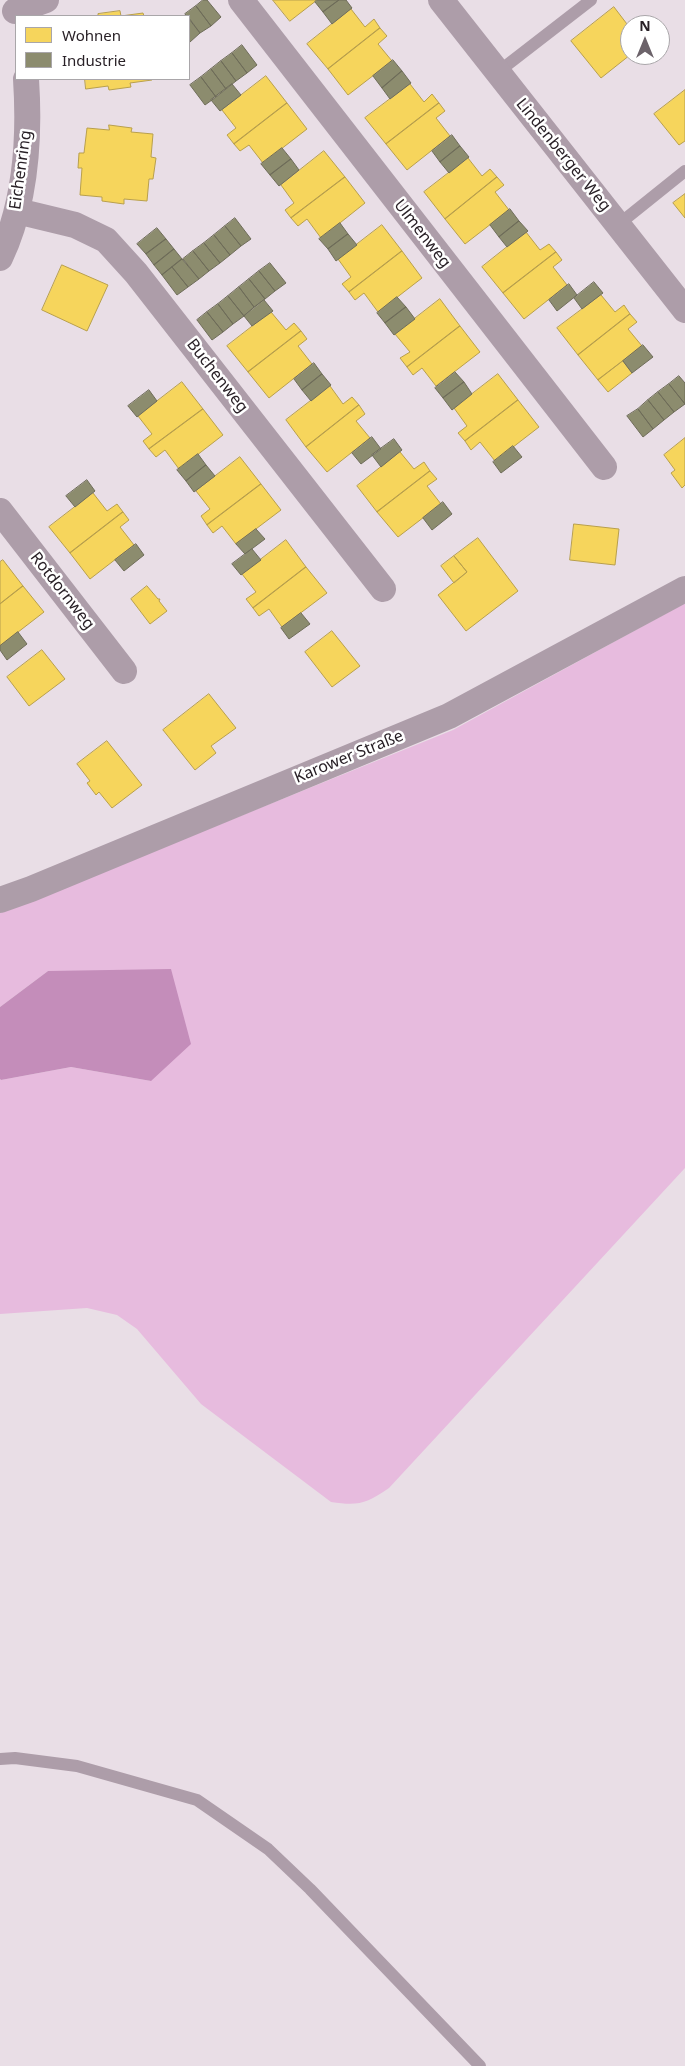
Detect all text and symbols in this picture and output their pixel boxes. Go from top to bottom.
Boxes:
legend [15,15,190,80]
north arrow [620,15,670,65]
text: N [639,16,651,35]
text: Wohnen [62,25,121,45]
text: Industrie [62,50,126,70]
street label: Lindenberger Weg [512,95,614,215]
street label: Eichenring [6,129,36,211]
street label: Ulmenweg [389,196,455,272]
street label: Buchenweg [182,335,252,417]
street label: Rotdornweg [26,549,98,633]
street label: Karower Straße [292,726,406,788]

